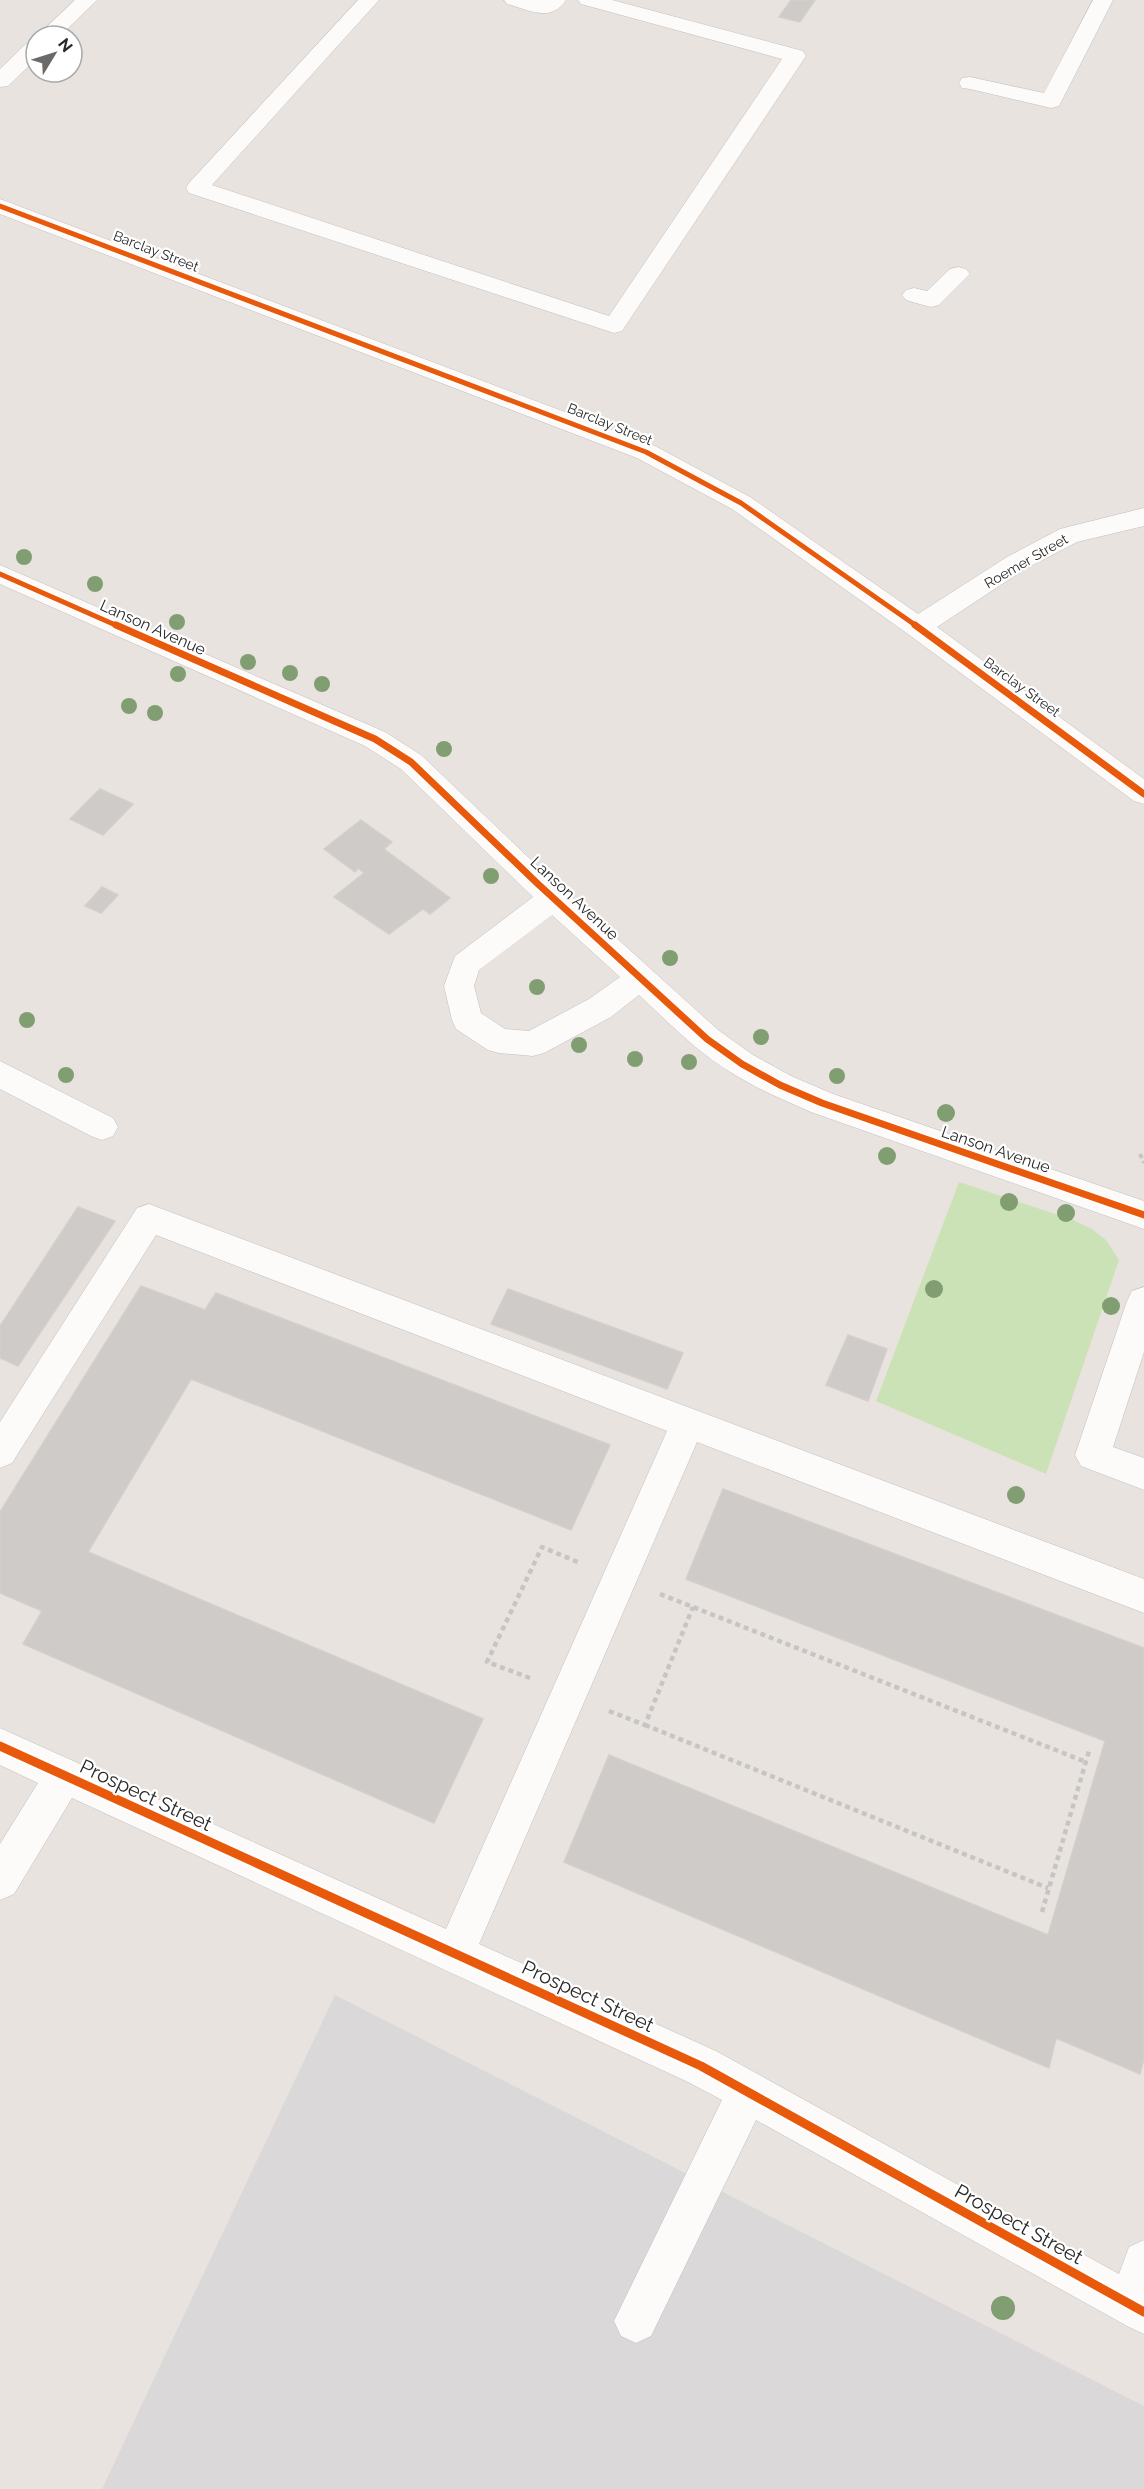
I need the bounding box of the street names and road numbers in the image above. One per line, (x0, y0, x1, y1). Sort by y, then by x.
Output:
street label: Barclay Street (111, 227, 201, 275)
street label: Barclay Street (565, 400, 655, 448)
street label: Roemer Street (982, 531, 1071, 591)
street label: Lanson Avenue (97, 596, 209, 659)
street label: Barclay Street (981, 654, 1063, 720)
street label: Lanson Avenue (527, 853, 623, 944)
street label: Lanson Avenue (939, 1122, 1053, 1177)
street label: Prospect Street (76, 1754, 216, 1836)
street label: Prospect Street (518, 1955, 658, 2037)
street label: Prospect Street (951, 2179, 1088, 2269)

